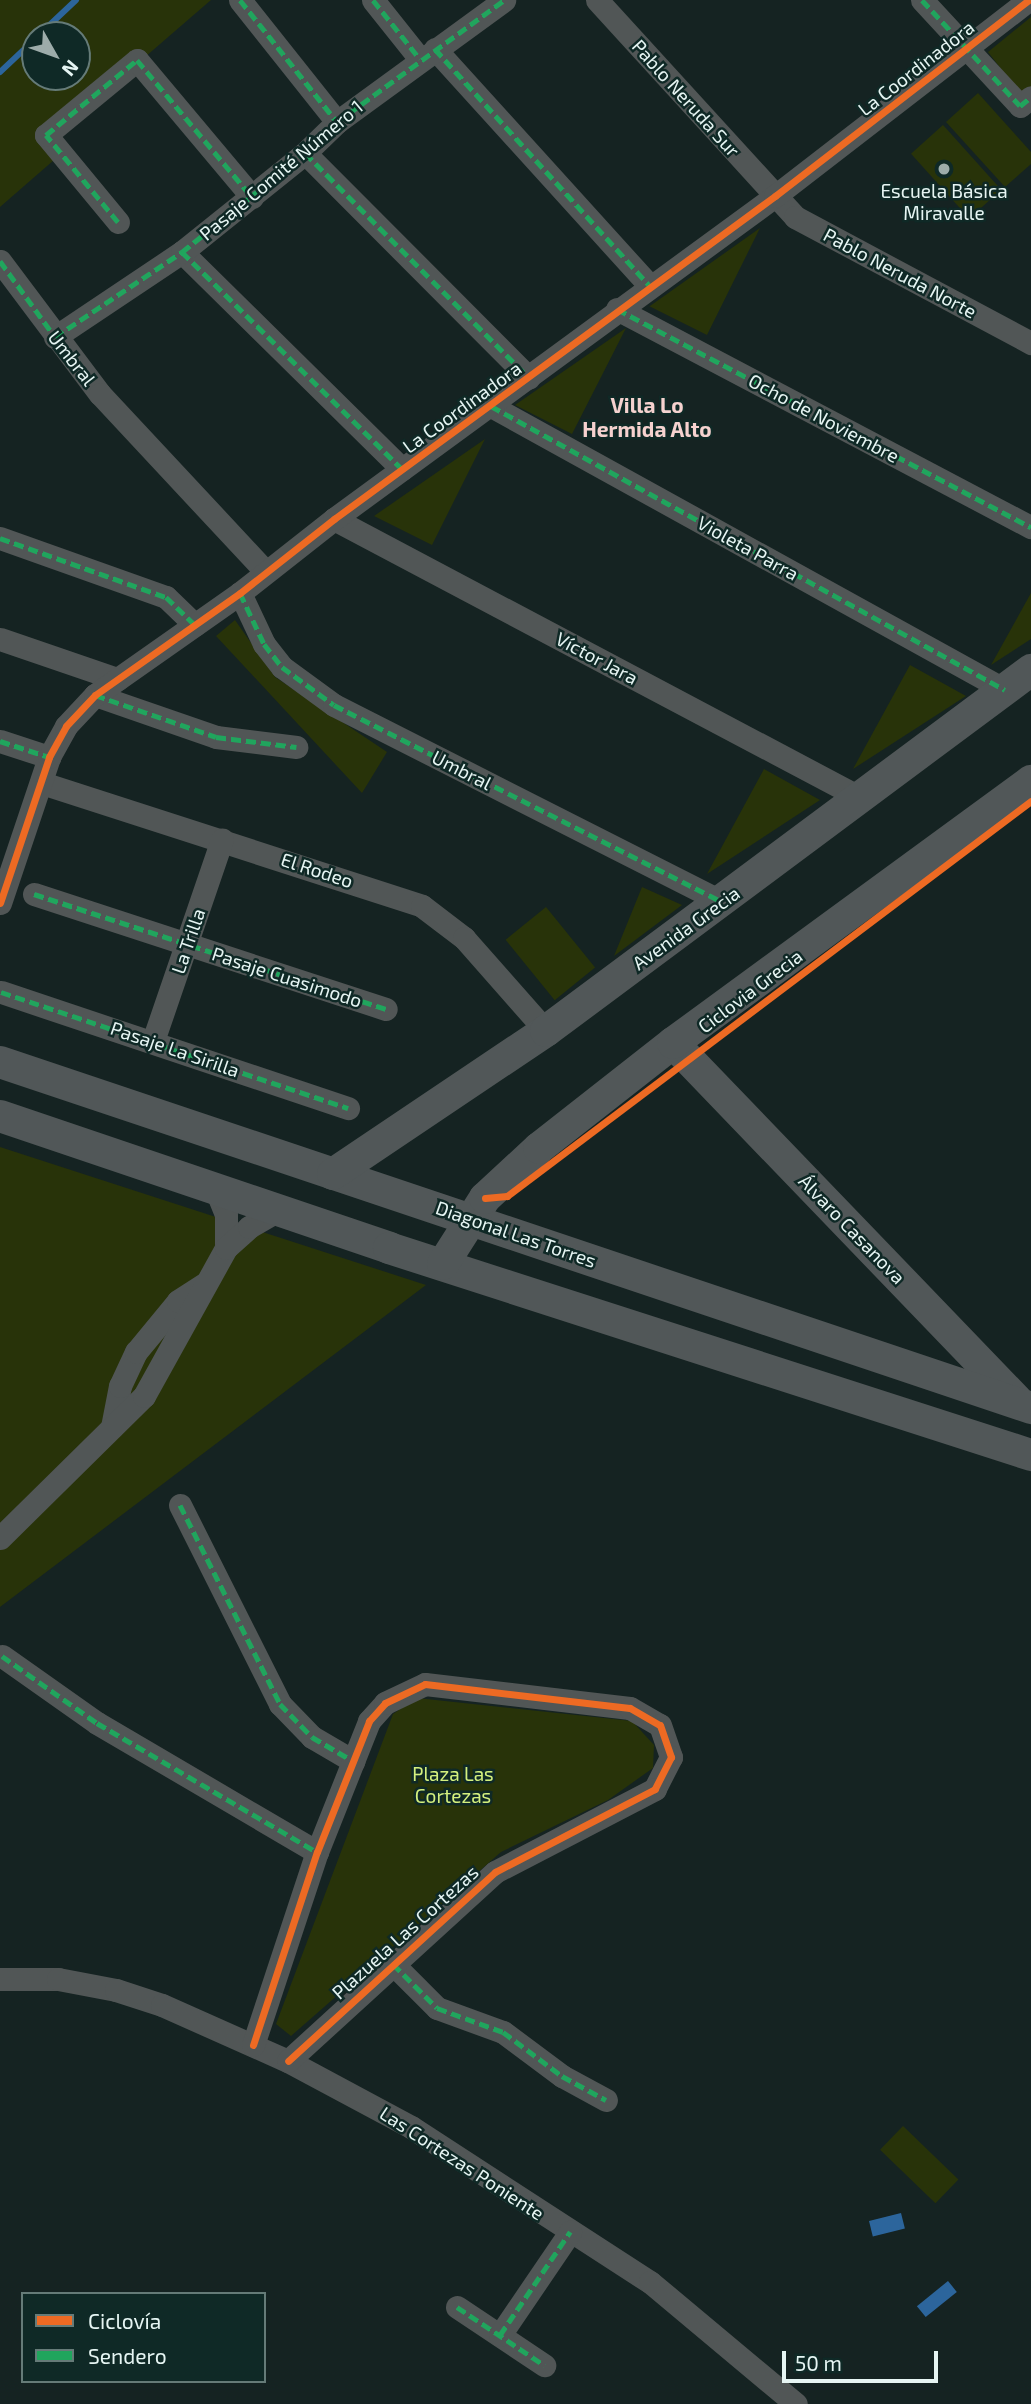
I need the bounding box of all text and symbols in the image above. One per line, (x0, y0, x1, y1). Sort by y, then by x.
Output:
street label: La Coordinadora (853, 16, 979, 120)
north arrow (21, 21, 91, 91)
street label: Pablo Neruda Sur (627, 35, 745, 161)
text: N (58, 56, 84, 81)
street label: Pasaje Comité Número 1 (195, 95, 367, 245)
marker: Escuela Básica Miravalle (936, 161, 952, 177)
place label: Escuela Básica Miravalle (880, 180, 1008, 224)
street label: Pablo Neruda Norte (820, 223, 980, 323)
street label: Umbral (43, 326, 101, 390)
street label: La Coordinadora (398, 356, 526, 458)
street label: Ocho de Noviembre (745, 369, 903, 467)
district label: Villa Lo Hermida Alto (582, 392, 712, 442)
street label: Violeta Parra (693, 511, 803, 585)
street label: Víctor Jara (552, 627, 642, 689)
street label: Umbral (428, 745, 496, 795)
street label: El Rodeo (278, 848, 356, 892)
street label: Avenida Grecia (628, 881, 744, 975)
street label: La Trilla (166, 905, 210, 977)
street label: Pasaje Cuasimodo (209, 942, 365, 1012)
street label: Ciclovia Grecia (693, 944, 807, 1038)
street label: Pasaje La Sirilla (108, 1016, 242, 1082)
street label: Álvaro Casanova (794, 1170, 910, 1288)
street label: Diagonal Las Torres (432, 1196, 600, 1272)
park label: Plaza Las Cortezas (412, 1763, 494, 1807)
street label: Plazuela Las Cortezas (327, 1860, 483, 2004)
street label: Las Cortezas Poniente (376, 2101, 548, 2225)
legend (21, 2292, 266, 2383)
text: Ciclovía (88, 2308, 161, 2333)
scale bar (786, 2338, 942, 2382)
text: Sendero (88, 2343, 167, 2368)
text: 50 m (795, 2350, 842, 2375)

